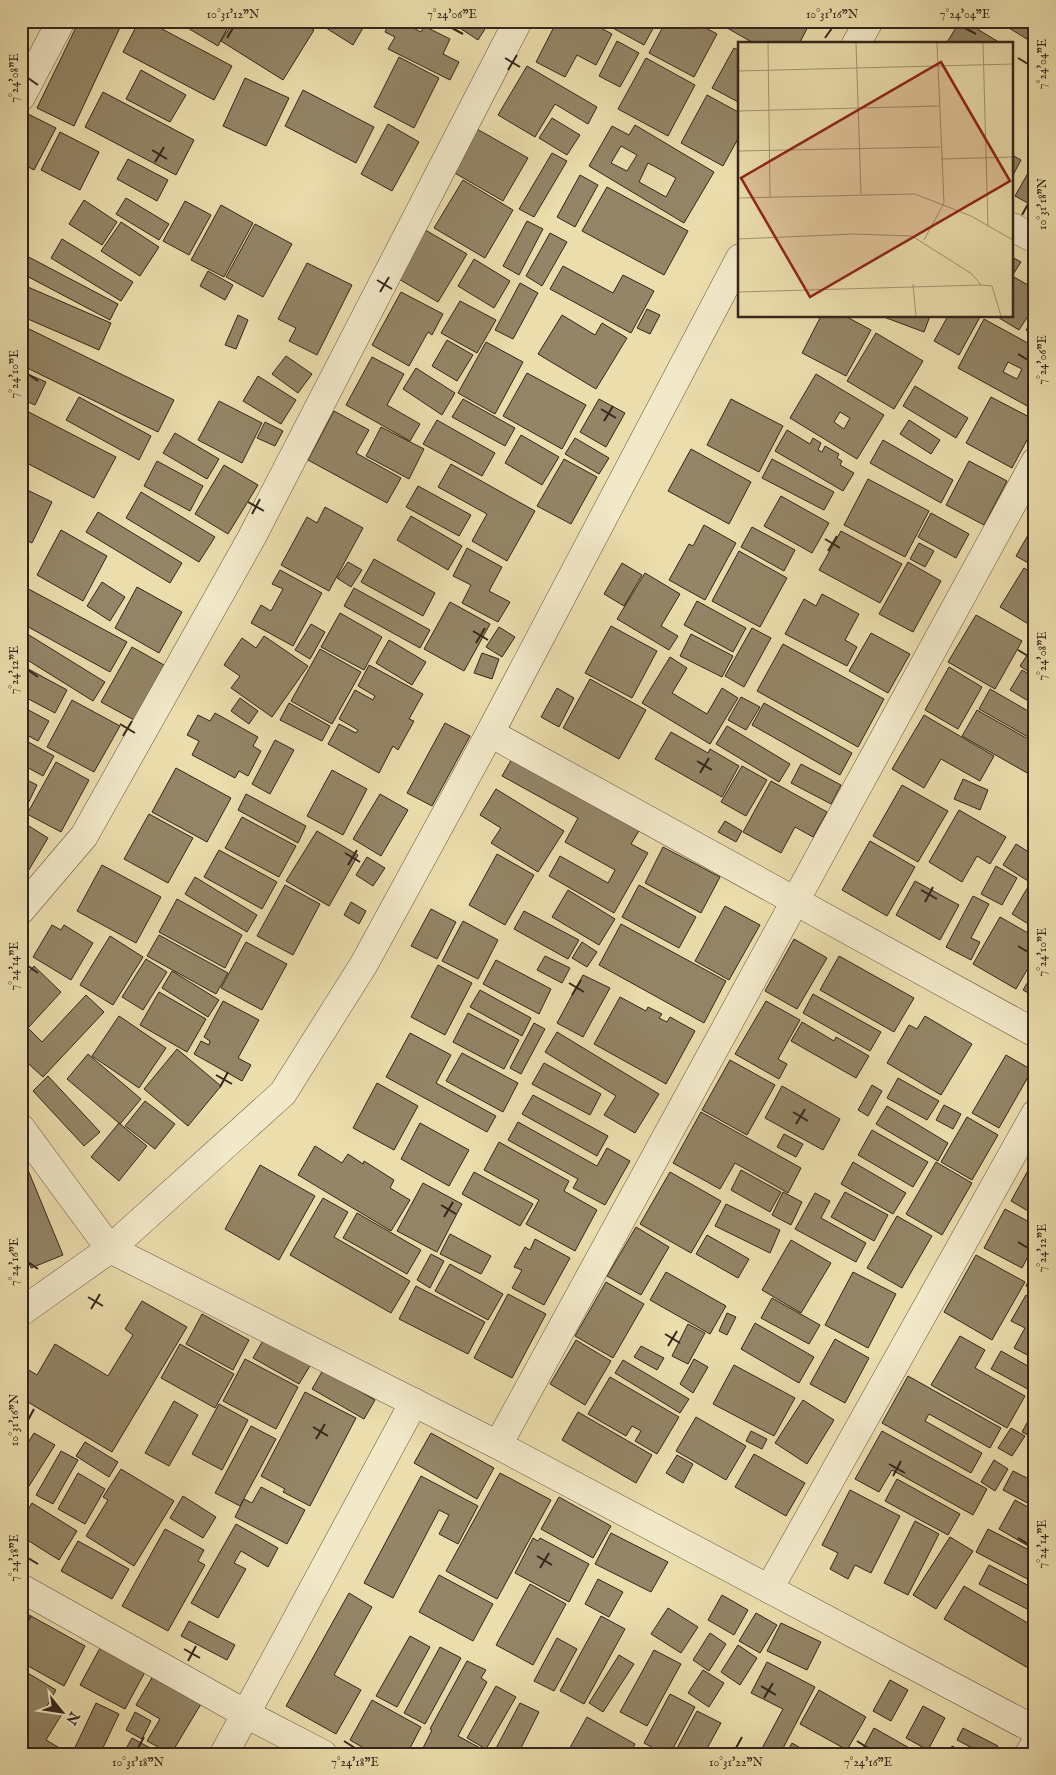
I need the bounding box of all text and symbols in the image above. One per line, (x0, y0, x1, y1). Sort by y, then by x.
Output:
text: 10°31'12"N (207, 7, 260, 22)
text: 7°24'06"E (427, 7, 477, 22)
text: 10°31'16"N (806, 7, 859, 22)
text: 7°24'04"E (940, 7, 990, 22)
text: 7°24'04"E (1035, 39, 1050, 89)
inset map (738, 42, 1014, 318)
text: 7°24'08"E (7, 53, 22, 103)
text: 10°31'18"N (1035, 177, 1050, 230)
text: 7°24'06"E (1035, 335, 1050, 385)
text: 7°24'10"E (7, 350, 22, 398)
text: 7°24'08"E (1035, 631, 1050, 681)
text: 7°24'12"E (7, 646, 22, 694)
text: 7°24'10"E (1035, 928, 1050, 976)
text: 7°24'14"E (7, 942, 22, 990)
text: 7°24'12"E (1035, 1224, 1050, 1272)
text: 7°24'16"E (7, 1238, 22, 1286)
text: 10°31'16"N (7, 1393, 22, 1446)
text: 7°24'14"E (1035, 1520, 1050, 1568)
text: 7°24'18"E (7, 1534, 22, 1582)
north arrow (38, 1688, 88, 1738)
text: N (62, 1707, 84, 1728)
text: 10°31'18"N (112, 1755, 165, 1770)
text: 7°24'18"E (331, 1755, 379, 1770)
text: 10°31'22"N (709, 1755, 764, 1770)
text: 7°24'16"E (844, 1755, 892, 1770)

